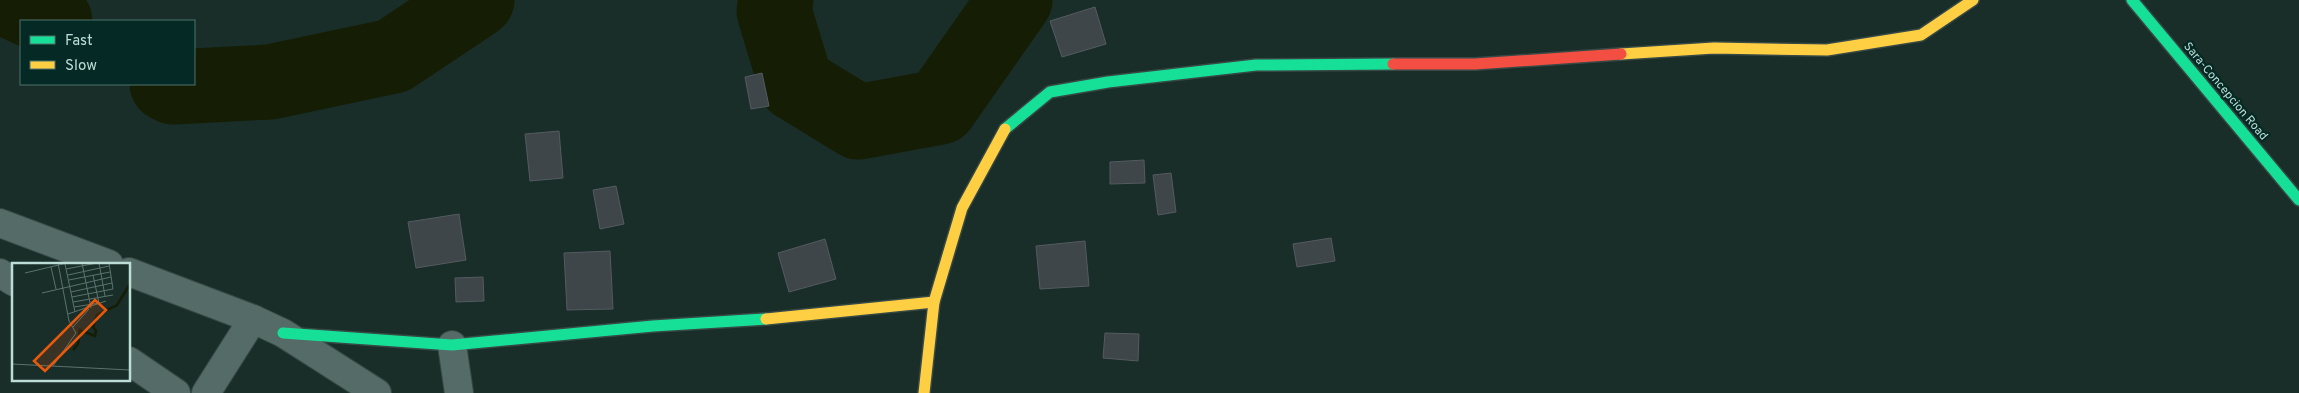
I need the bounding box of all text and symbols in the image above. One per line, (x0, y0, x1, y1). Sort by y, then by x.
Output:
legend (20, 20, 195, 85)
text: Fast (65, 32, 93, 51)
street label: Sara-Concepcion Road (2179, 39, 2271, 144)
text: Slow (65, 57, 97, 76)
inset map (12, 263, 130, 380)

